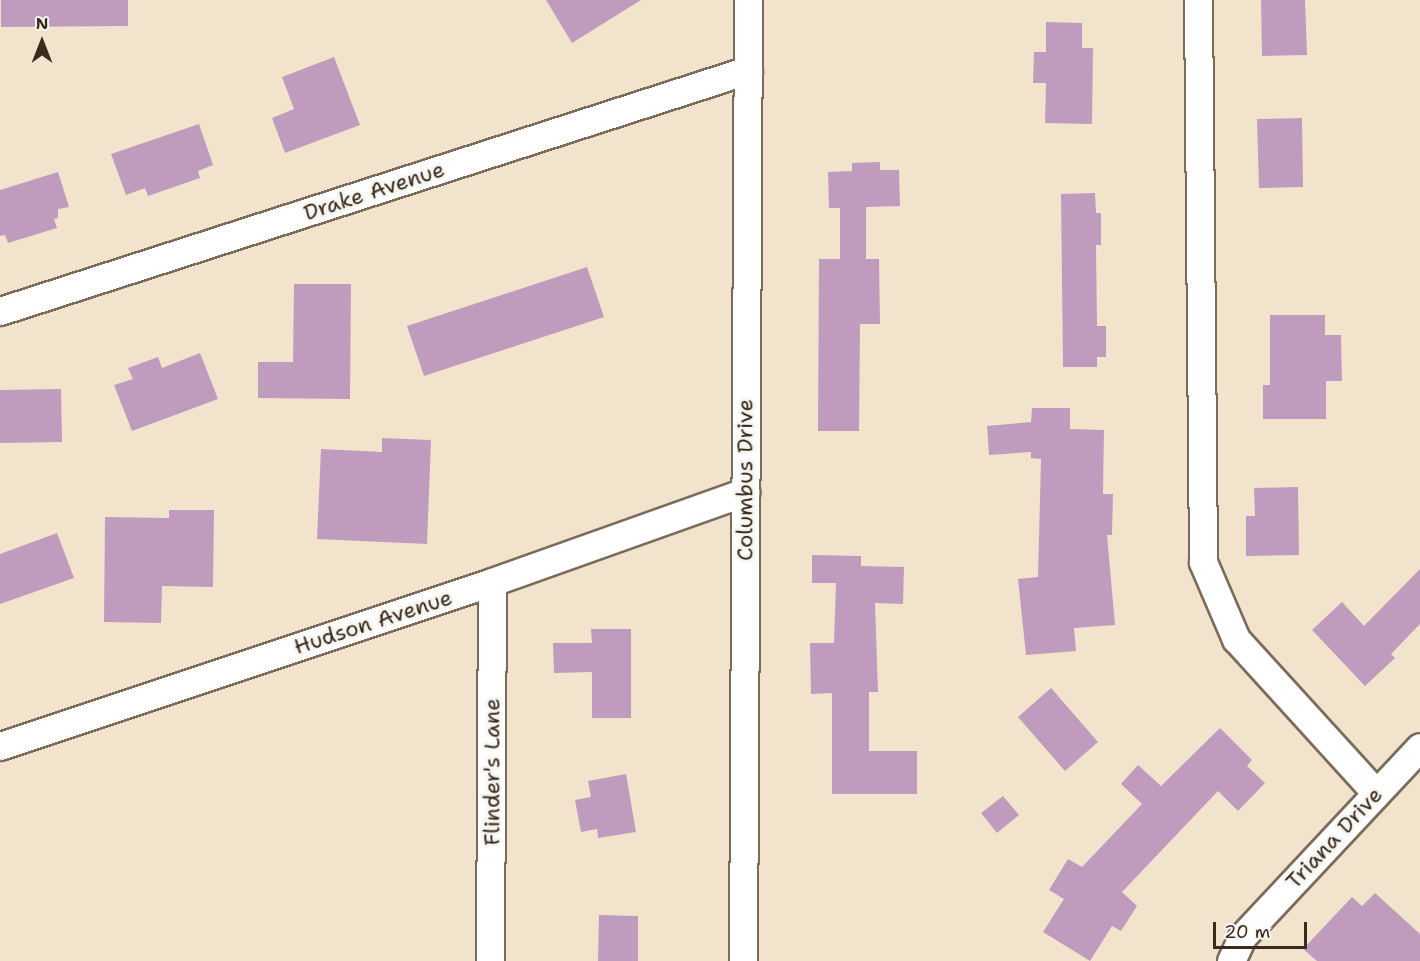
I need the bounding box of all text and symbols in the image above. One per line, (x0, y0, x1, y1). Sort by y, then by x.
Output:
north arrow (12, 12, 72, 72)
text: N (36, 13, 48, 34)
street label: Drake Avenue (300, 156, 448, 226)
street label: Columbus Drive (732, 399, 758, 561)
street label: Hudson Avenue (291, 584, 455, 660)
street label: Flinder's Lane (479, 698, 505, 846)
street label: Triana Drive (1280, 782, 1388, 894)
scale bar (1216, 910, 1310, 948)
text: 20 m (1224, 920, 1270, 944)

